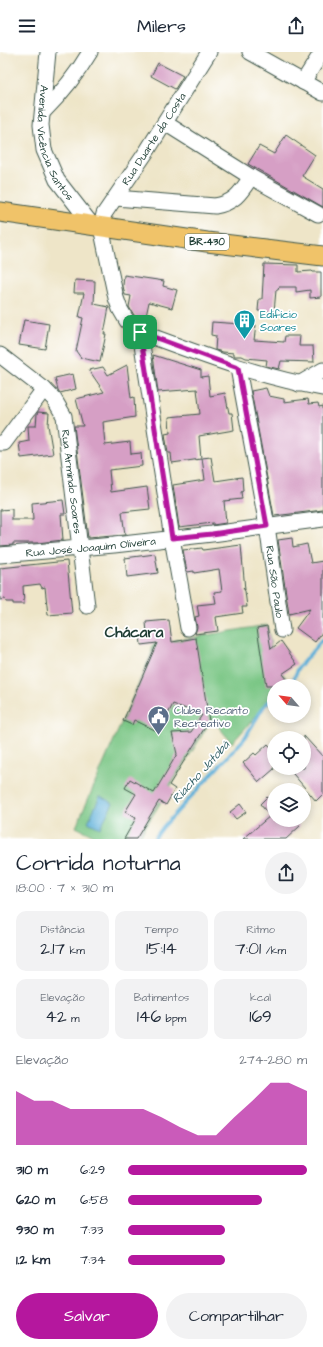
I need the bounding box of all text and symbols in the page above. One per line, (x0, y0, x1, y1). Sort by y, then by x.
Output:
text: Milers (137, 14, 186, 39)
icon: menu (16, 15, 38, 37)
icon: share (285, 15, 307, 37)
street label: Avenida Vicência Santos (33, 84, 78, 204)
street label: Rua Duarte da Costa (118, 89, 190, 188)
road number: BR-430 (185, 234, 229, 250)
building icon: Edifício Soares (231, 307, 257, 340)
place label: Edifício Soares (260, 307, 298, 335)
pin (123, 315, 157, 349)
icon: arrive (129, 321, 151, 343)
street label: Rua Armindo Soares (58, 429, 86, 535)
street label: Rua José Joaquim Oliveira (25, 533, 157, 560)
street label: Rua São Paulo (262, 545, 288, 620)
district label: Chácara (105, 622, 164, 643)
north arrow (267, 679, 311, 723)
map controls (267, 679, 311, 827)
public building icon: Clube Recanto Recreativo (145, 703, 171, 736)
place label: Clube Recanto Recreativo (174, 703, 249, 731)
button: locate (267, 731, 311, 775)
water label: Riacho Jatobá (168, 736, 234, 807)
button: layers (267, 783, 311, 827)
text: Corrida noturna (16, 848, 181, 879)
button: share (265, 852, 307, 894)
text: 18:00 · 7 × 310 m (16, 879, 113, 897)
text: Distância (40, 922, 85, 937)
text: Tempo (145, 922, 178, 937)
text: Ritmo (246, 922, 275, 937)
text: 2.17 (40, 937, 65, 961)
text: 15:14 (146, 937, 177, 961)
text: 7:01 (235, 937, 261, 961)
text: km (65, 943, 85, 958)
text: /km (261, 943, 286, 958)
text: Elevação (40, 990, 85, 1005)
text: Batimentos (134, 990, 189, 1005)
text: kcal (250, 990, 271, 1005)
text: 42 (45, 1005, 67, 1029)
text: 146 (137, 1005, 161, 1029)
text: 169 (249, 1005, 272, 1029)
text: m (67, 1011, 80, 1026)
text: bpm (161, 1011, 186, 1026)
text: Elevação (16, 1051, 68, 1069)
text: 274–280 m (239, 1051, 307, 1069)
text: 310 m (16, 1161, 48, 1179)
text: 6:29 (80, 1161, 105, 1179)
text: 620 m (16, 1191, 55, 1209)
text: 6:58 (80, 1191, 108, 1209)
text: 930 m (16, 1221, 54, 1239)
text: 7:33 (80, 1221, 103, 1239)
text: 1.2 km (16, 1251, 50, 1269)
text: 7:34 (80, 1251, 106, 1269)
button: Salvar (16, 1293, 158, 1339)
button: Compartilhar (166, 1293, 307, 1339)

